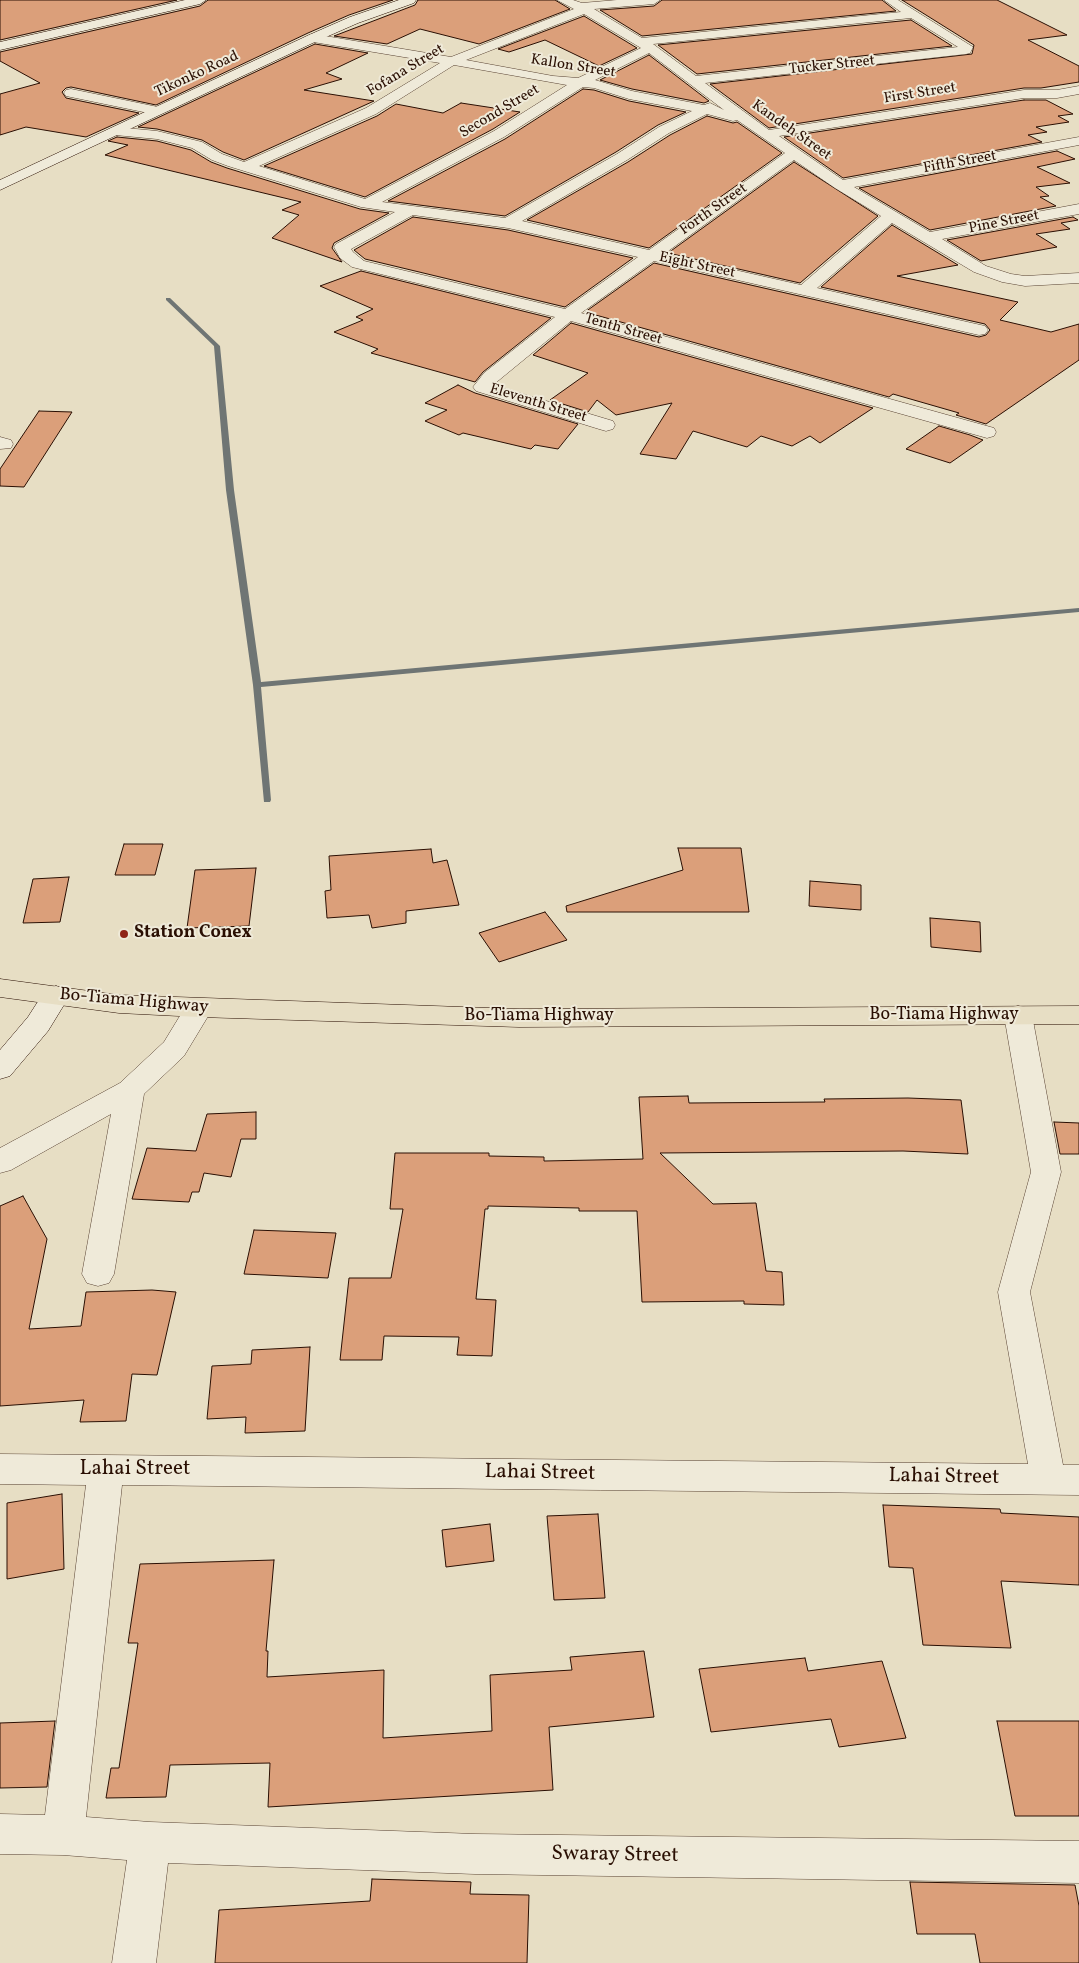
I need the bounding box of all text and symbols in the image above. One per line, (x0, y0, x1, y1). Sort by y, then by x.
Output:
street label: Fofana Street (364, 41, 448, 101)
street label: Tikonko Road (152, 48, 242, 102)
street label: Kallon Street (529, 51, 617, 83)
street label: Tucker Street (788, 53, 876, 79)
street label: First Street (883, 79, 957, 109)
street label: Second Street (457, 81, 543, 143)
street label: Kandeh Street (748, 97, 834, 165)
street label: Fifth Street (922, 148, 998, 178)
street label: Forth Street (677, 180, 751, 240)
street label: Pine Street (967, 207, 1041, 239)
street label: Eight Street (657, 249, 737, 283)
street label: Tenth Street (582, 310, 664, 350)
street label: Eleventh Street (487, 381, 589, 427)
place label: Station Conex (134, 923, 252, 945)
marker: Station Conex (118, 928, 130, 940)
street label: Bo-Tiama Highway (59, 985, 209, 1019)
street label: Bo-Tiama Highway (869, 1005, 1019, 1027)
street label: Bo-Tiama Highway (464, 1006, 614, 1028)
street label: Lahai Street (80, 1457, 190, 1483)
street label: Lahai Street (484, 1460, 596, 1488)
street label: Lahai Street (888, 1464, 1000, 1492)
street label: Swaray Street (551, 1842, 679, 1870)

